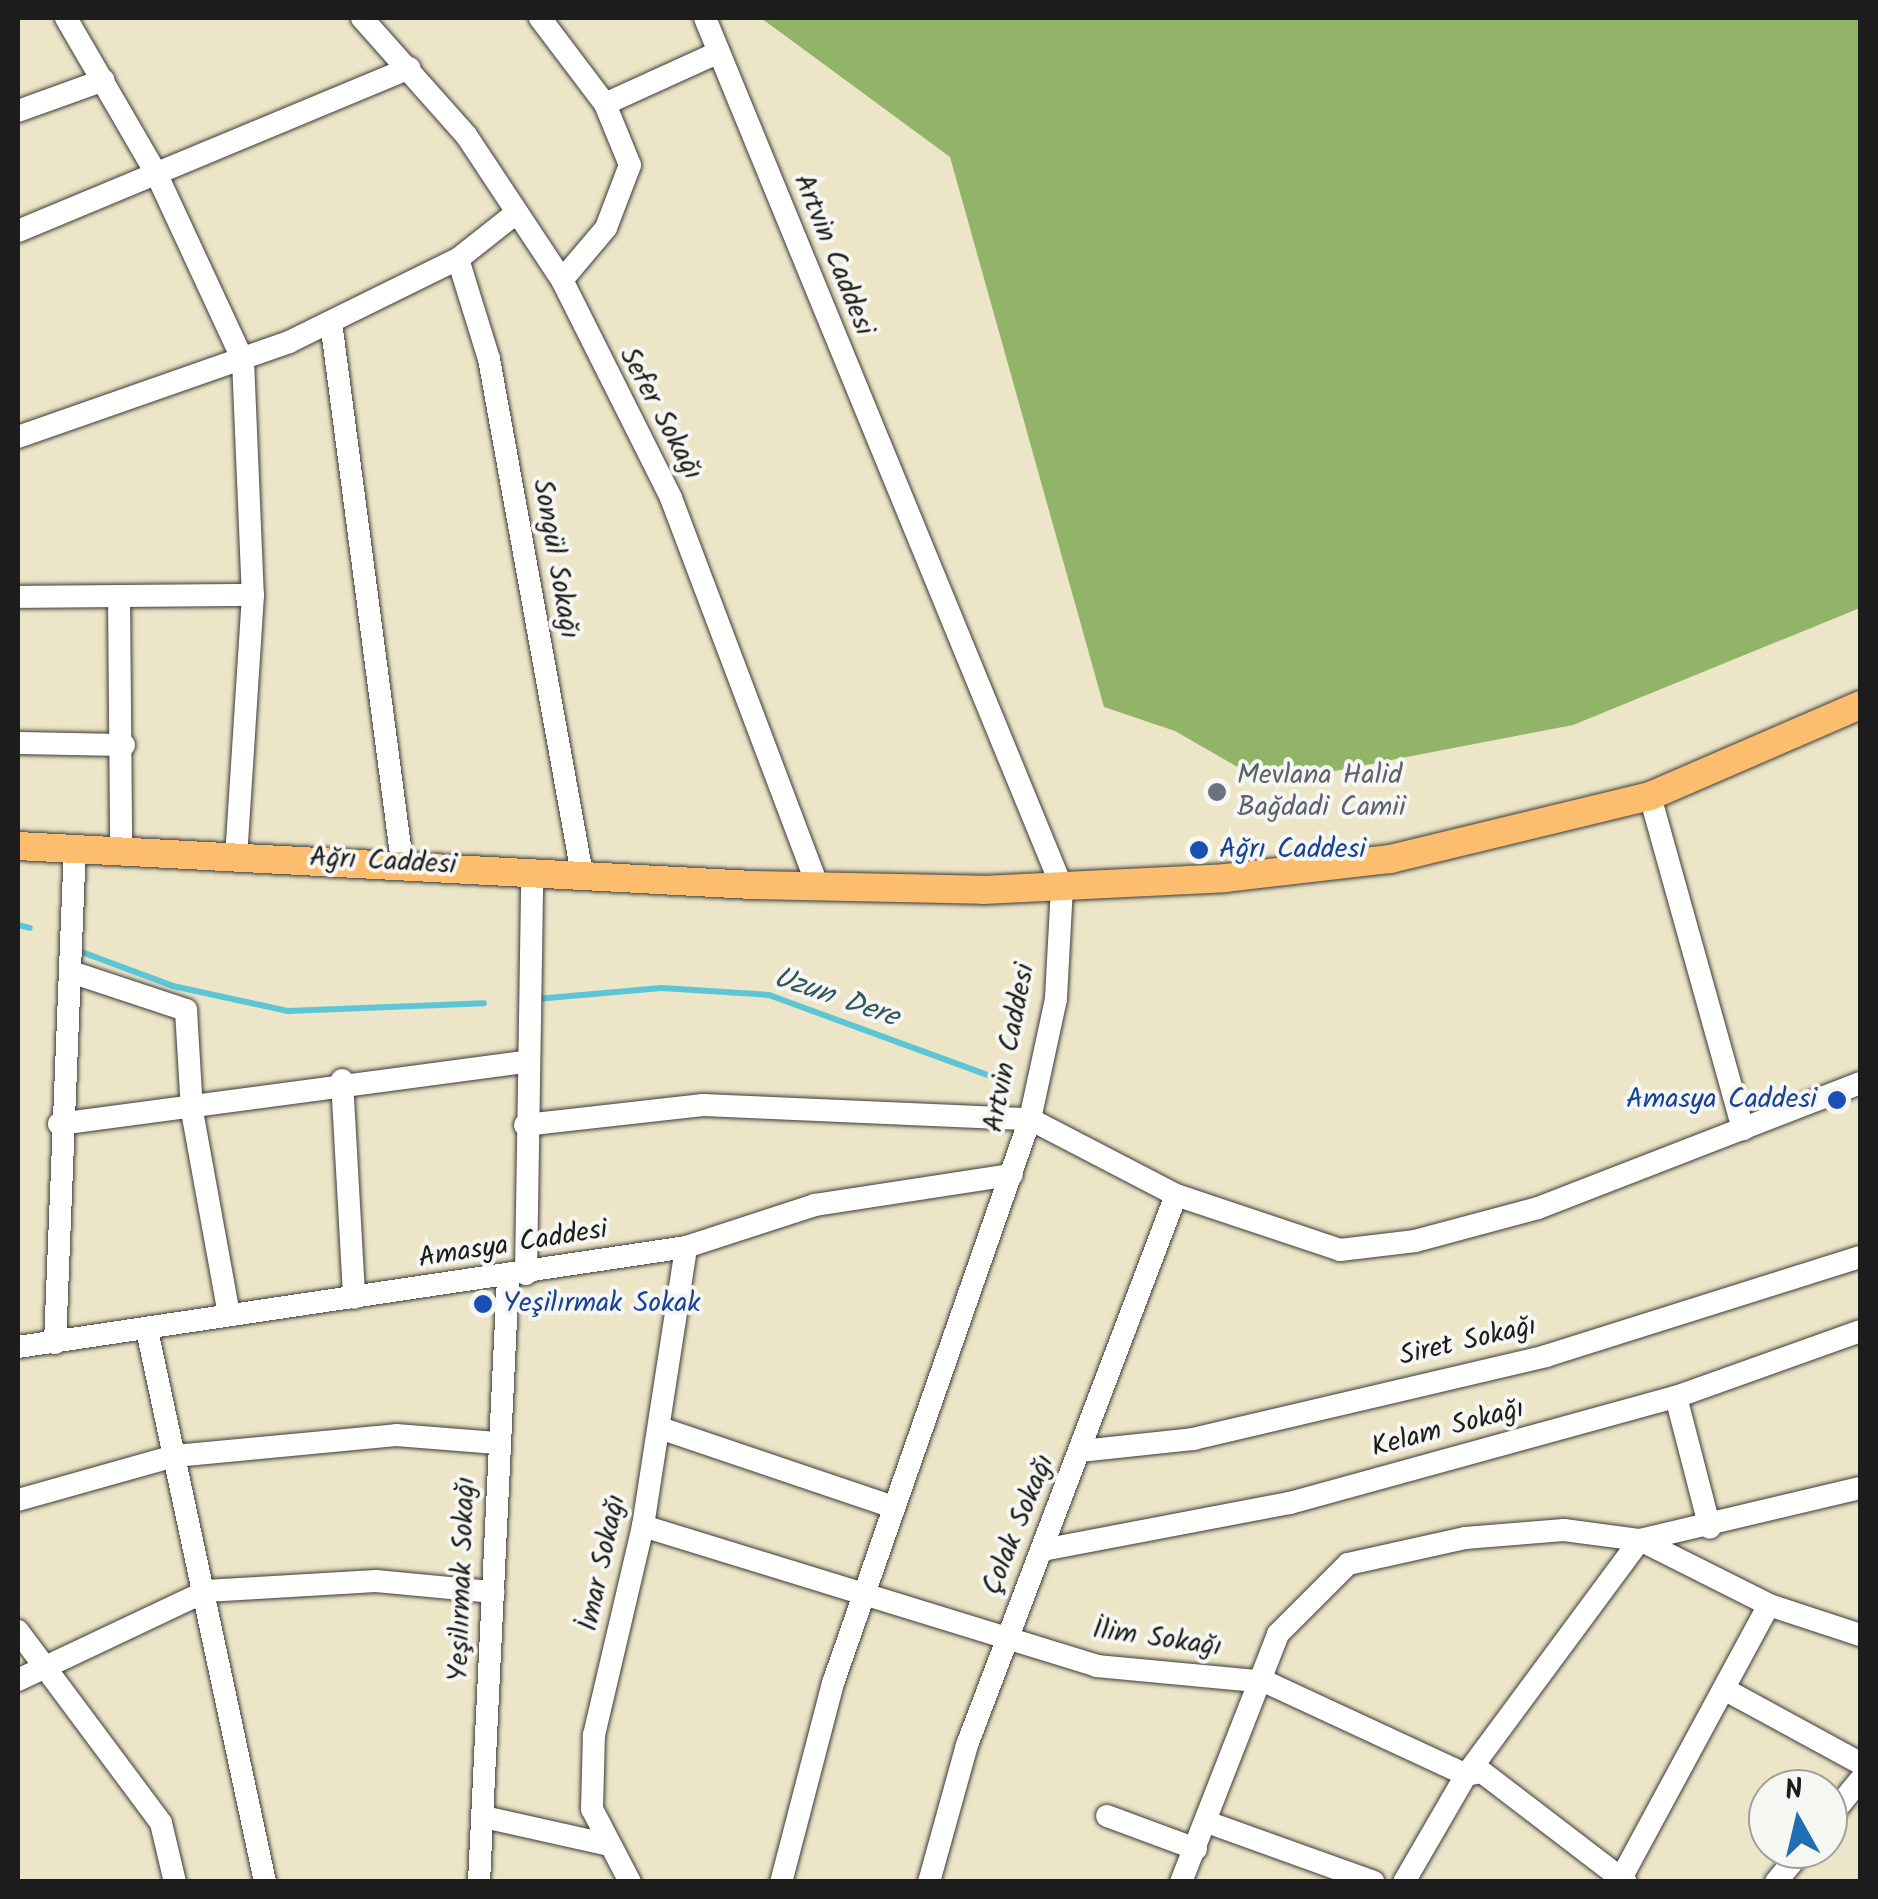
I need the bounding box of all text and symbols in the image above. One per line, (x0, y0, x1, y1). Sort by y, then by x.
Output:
street label: Artvin Caddesi (785, 170, 881, 340)
street label: Sefer Sokağı (611, 342, 709, 486)
street label: Songül Sokağı (524, 477, 586, 641)
place label: Mevlana Halid Bağdadi Camii (1237, 759, 1406, 825)
marker: Mevlana Halid Bağdadi Camii (1206, 781, 1228, 803)
place label: Ağrı Caddesi (1219, 833, 1366, 867)
marker: Ağrı Caddesi (1188, 839, 1210, 861)
street label: Ağrı Caddesi (309, 841, 457, 883)
water label: Uzun Dere (769, 960, 903, 1036)
street label: Artvin Caddesi (977, 961, 1043, 1135)
place label: Amasya Caddesi (1626, 1083, 1817, 1117)
marker: Amasya Caddesi (1826, 1089, 1848, 1111)
street label: Amasya Caddesi (416, 1213, 610, 1277)
place label: Yeşilırmak Sokak (503, 1287, 700, 1321)
marker: Yeşilırmak Sokak (472, 1293, 494, 1315)
street label: Siret Sokağı (1396, 1310, 1540, 1374)
street label: Kelam Sokağı (1368, 1392, 1528, 1466)
street label: Çolak Sokağı (976, 1450, 1062, 1600)
street label: Yeşilırmak Sokağı (443, 1476, 483, 1682)
street label: İmar Sokağı (572, 1492, 634, 1634)
street label: İlim Sokağı (1090, 1613, 1224, 1665)
text: N (1782, 1767, 1806, 1814)
north arrow (1748, 1769, 1848, 1869)

